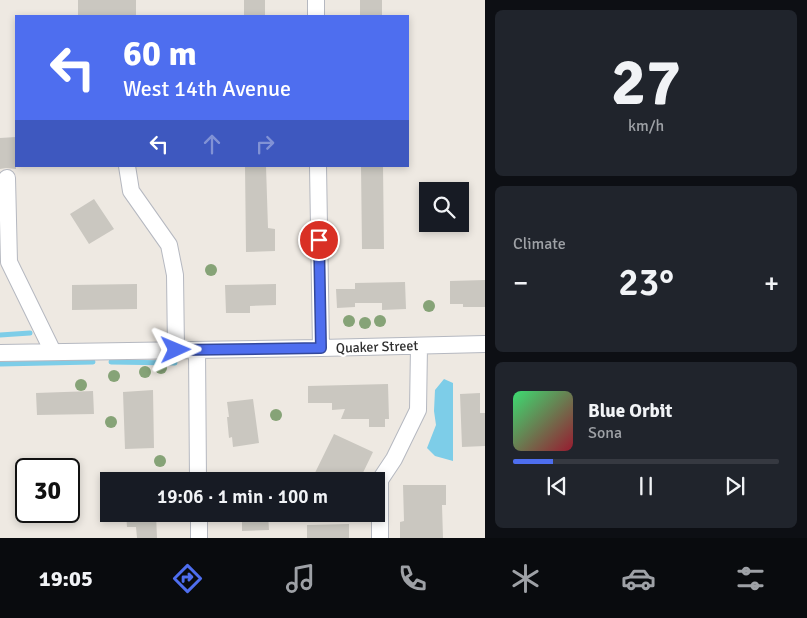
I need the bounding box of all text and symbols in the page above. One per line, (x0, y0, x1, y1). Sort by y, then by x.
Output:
text: 60 m (123, 32, 197, 75)
icon: left (40, 35, 105, 100)
text: 27 (611, 43, 681, 123)
text: West 14th Avenue (123, 75, 291, 102)
text: km/h (628, 116, 664, 136)
icon: left (145, 130, 173, 158)
icon: ahead (198, 130, 226, 158)
icon: right (251, 130, 279, 158)
map controls (419, 182, 469, 232)
button: search (419, 182, 469, 232)
pin (298, 219, 340, 261)
icon: arrive (305, 226, 333, 254)
text: Climate (513, 234, 566, 254)
text: 23° (618, 259, 674, 306)
text: − (513, 266, 528, 300)
text: + (764, 266, 779, 300)
position arrow (149, 323, 201, 375)
street label: Quaker Street (336, 337, 419, 357)
text: Blue Orbit (588, 399, 672, 423)
text: Sona (588, 423, 622, 443)
speed limit sign: 30 (15, 458, 80, 523)
icon: previous (543, 472, 571, 500)
icon: pause (632, 472, 660, 500)
icon: next (721, 472, 749, 500)
text: 19:06 · 1 min · 100 m (157, 485, 328, 509)
icon: directions (170, 561, 205, 596)
icon: music (283, 561, 318, 596)
icon: phone (395, 561, 430, 596)
icon: climate (508, 561, 543, 596)
icon: car (621, 561, 656, 596)
icon: filters (733, 561, 768, 596)
text: 19:05 (39, 565, 93, 592)

